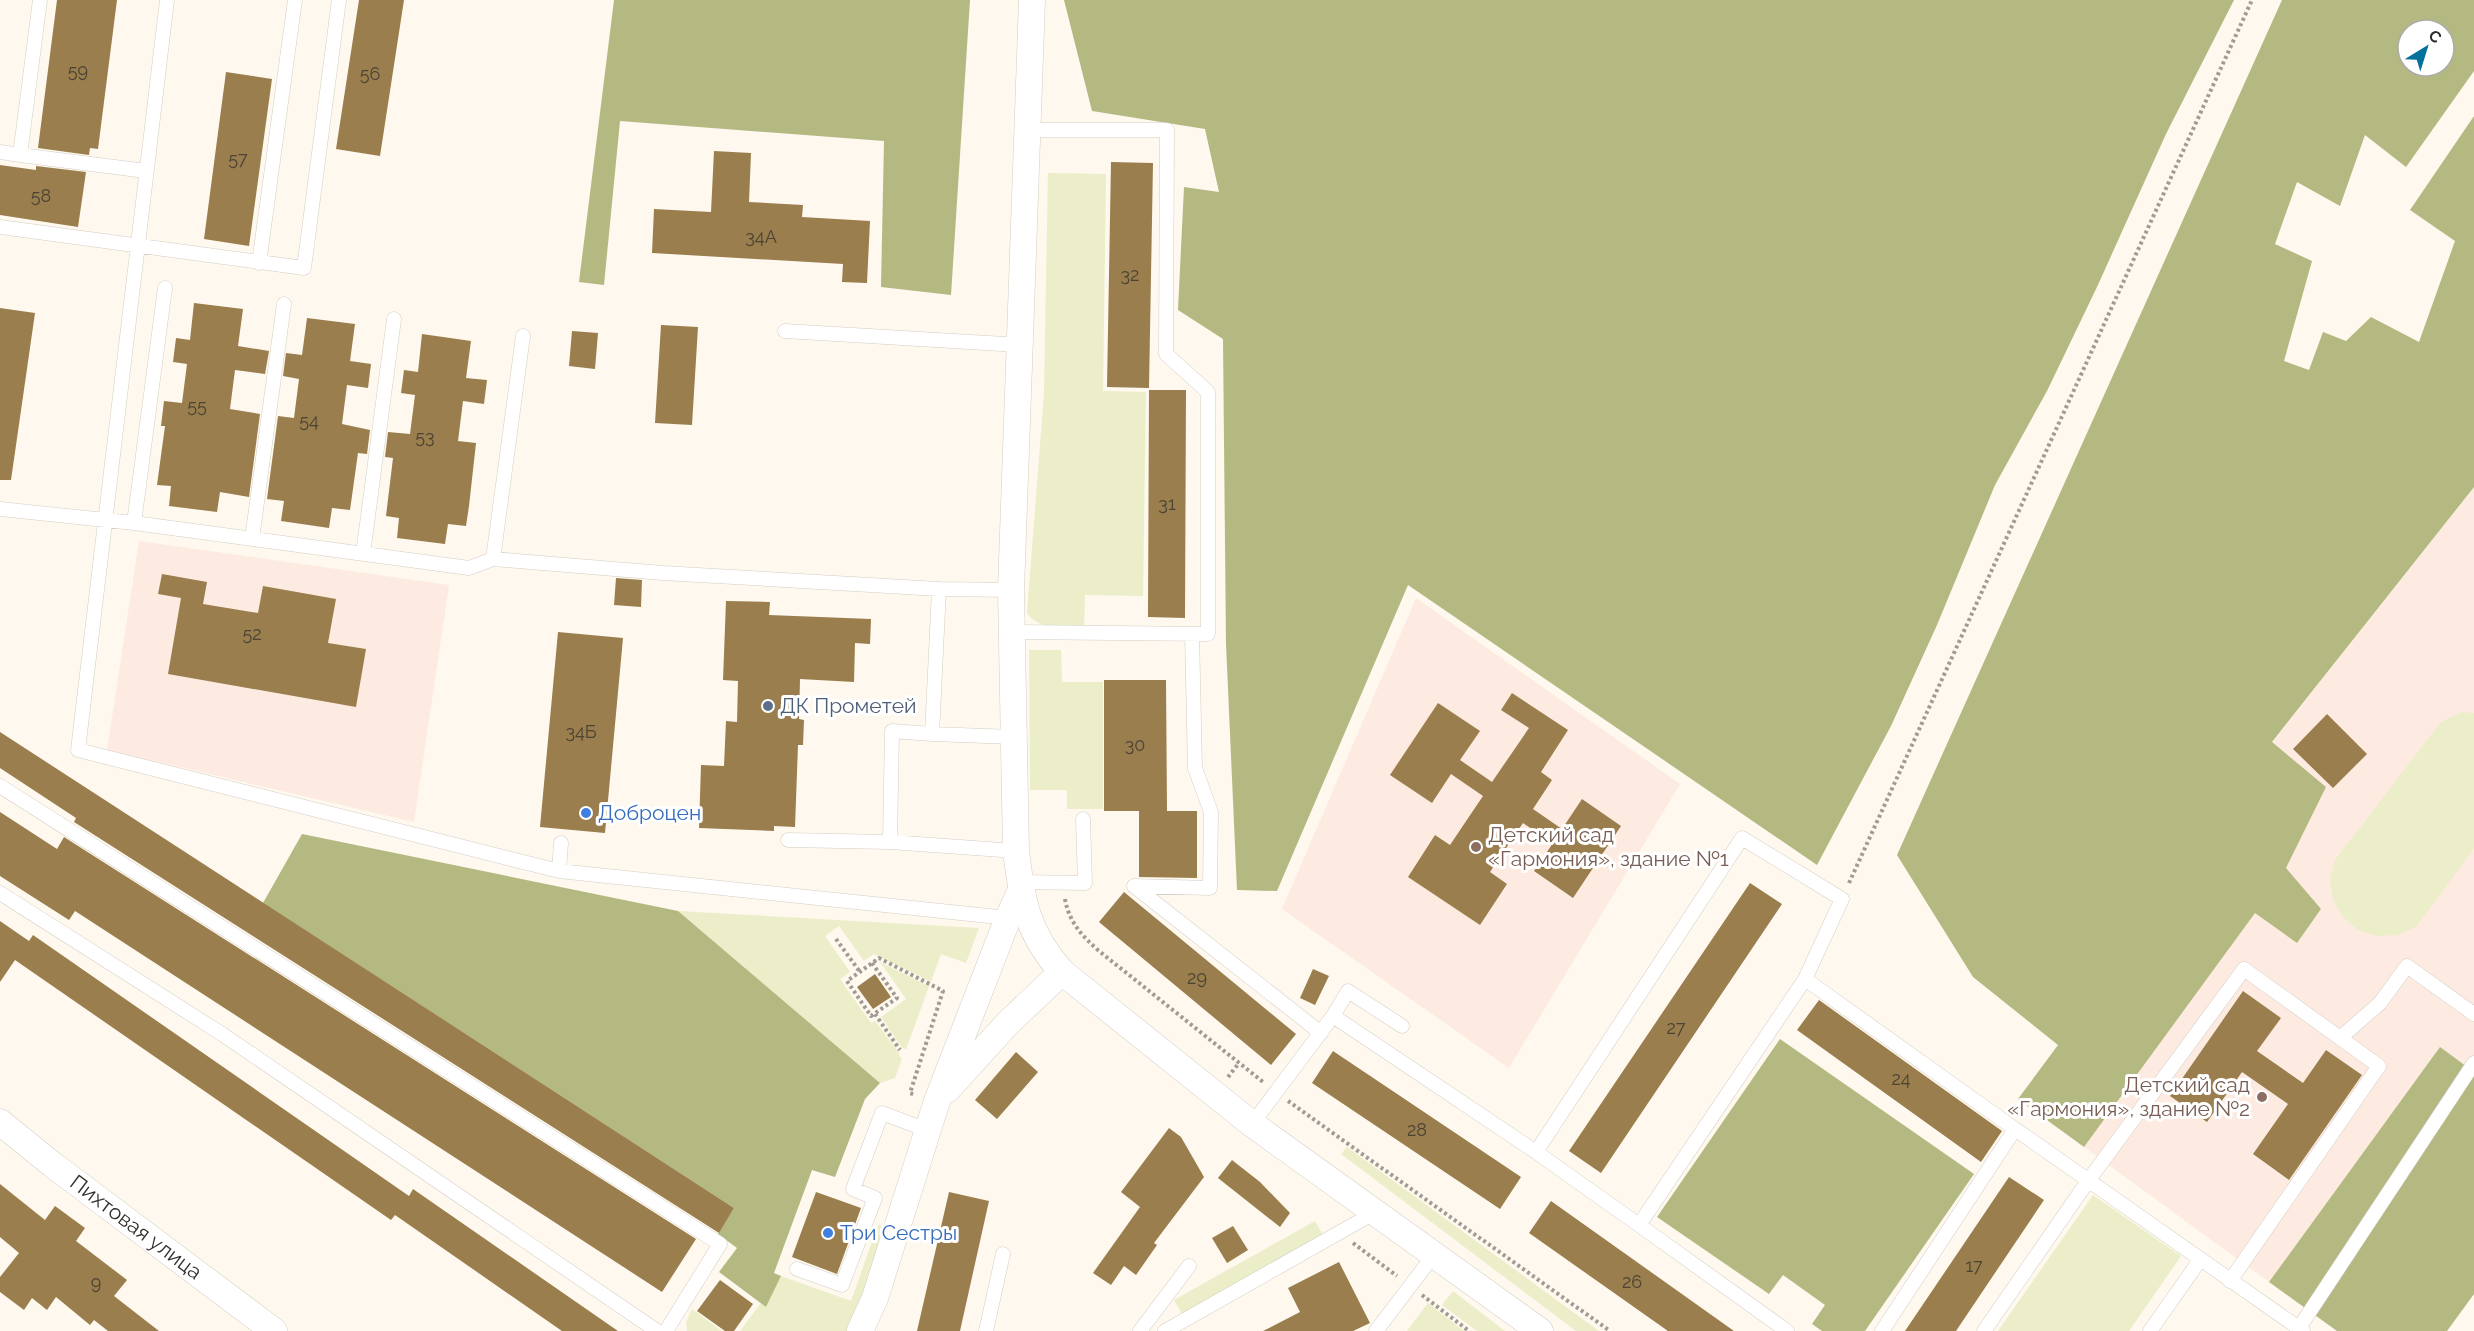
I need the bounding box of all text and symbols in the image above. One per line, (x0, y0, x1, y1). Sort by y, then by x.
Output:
north arrow (2396, 18, 2456, 78)
text: С (2425, 26, 2445, 47)
house number: 59 (68, 60, 88, 81)
house number: 56 (360, 63, 380, 84)
house number: 57 (228, 148, 248, 169)
house number: 58 (31, 185, 51, 206)
house number: 34А (745, 226, 777, 247)
house number: 32 (1121, 264, 1140, 285)
house number: 55 (187, 395, 207, 416)
house number: 54 (299, 410, 319, 431)
house number: 53 (415, 426, 435, 447)
house number: 31 (1158, 493, 1176, 514)
house number: 52 (242, 623, 262, 644)
place label: ДК Прометей (780, 693, 916, 718)
marker: ДК Прометей (761, 699, 775, 713)
house number: 34Б (565, 721, 597, 742)
house number: 30 (1125, 734, 1145, 755)
place label: Доброцен (598, 800, 701, 825)
marker: Доброцен (579, 806, 593, 820)
place label: Детский сад «Гармония», здание №1 (1488, 822, 1729, 871)
marker: Детский сад «Гармония», здание №1 (1469, 840, 1483, 854)
house number: 29 (1187, 967, 1207, 988)
house number: 27 (1666, 1017, 1686, 1038)
house number: 24 (1891, 1068, 1911, 1089)
place label: Детский сад «Гармония», здание №2 (2007, 1072, 2250, 1121)
marker: Детский сад «Гармония», здание №2 (2255, 1090, 2269, 1104)
house number: 28 (1407, 1119, 1427, 1140)
street label: Пихтовая улица (65, 1169, 207, 1284)
place label: Три Сестры (840, 1220, 957, 1245)
marker: Три Сестры (821, 1226, 835, 1240)
house number: 17 (1965, 1255, 1983, 1276)
house number: 26 (1622, 1271, 1642, 1292)
house number: 9 (91, 1272, 101, 1293)

